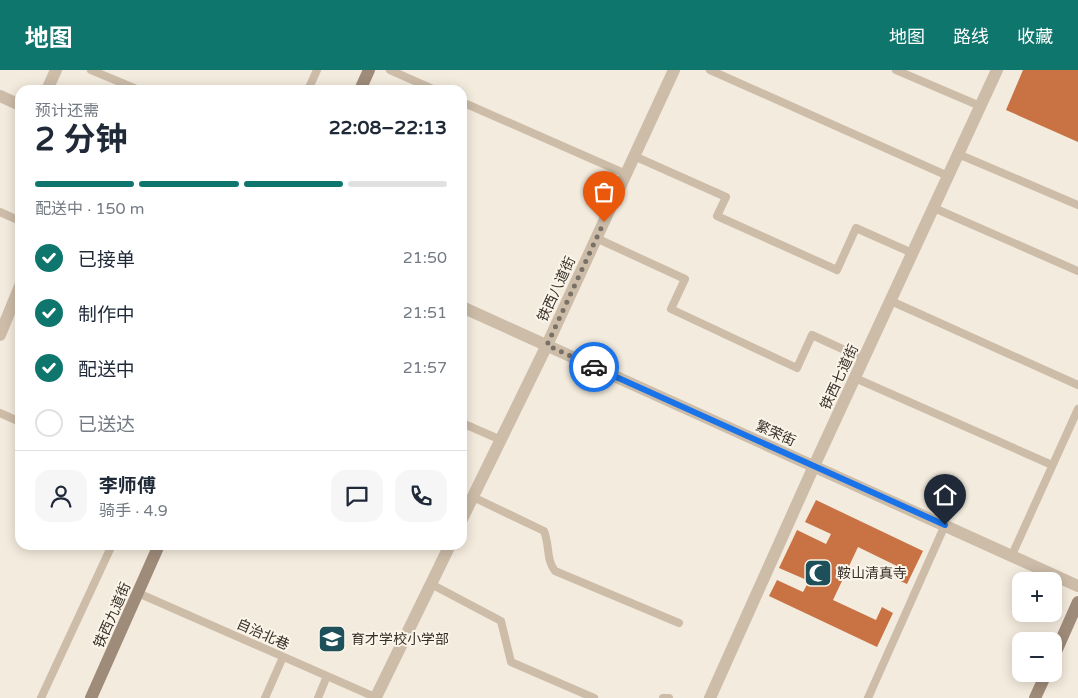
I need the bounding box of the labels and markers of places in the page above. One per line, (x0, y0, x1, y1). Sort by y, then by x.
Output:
pin (583, 171, 625, 222)
pin (924, 474, 966, 525)
mosque icon: 鞍山清真寺 (803, 558, 833, 588)
place label: 鞍山清真寺 (837, 565, 907, 582)
school or university icon: 育才学校小学部 (317, 624, 347, 654)
place label: 育才学校小学部 (351, 631, 449, 648)

